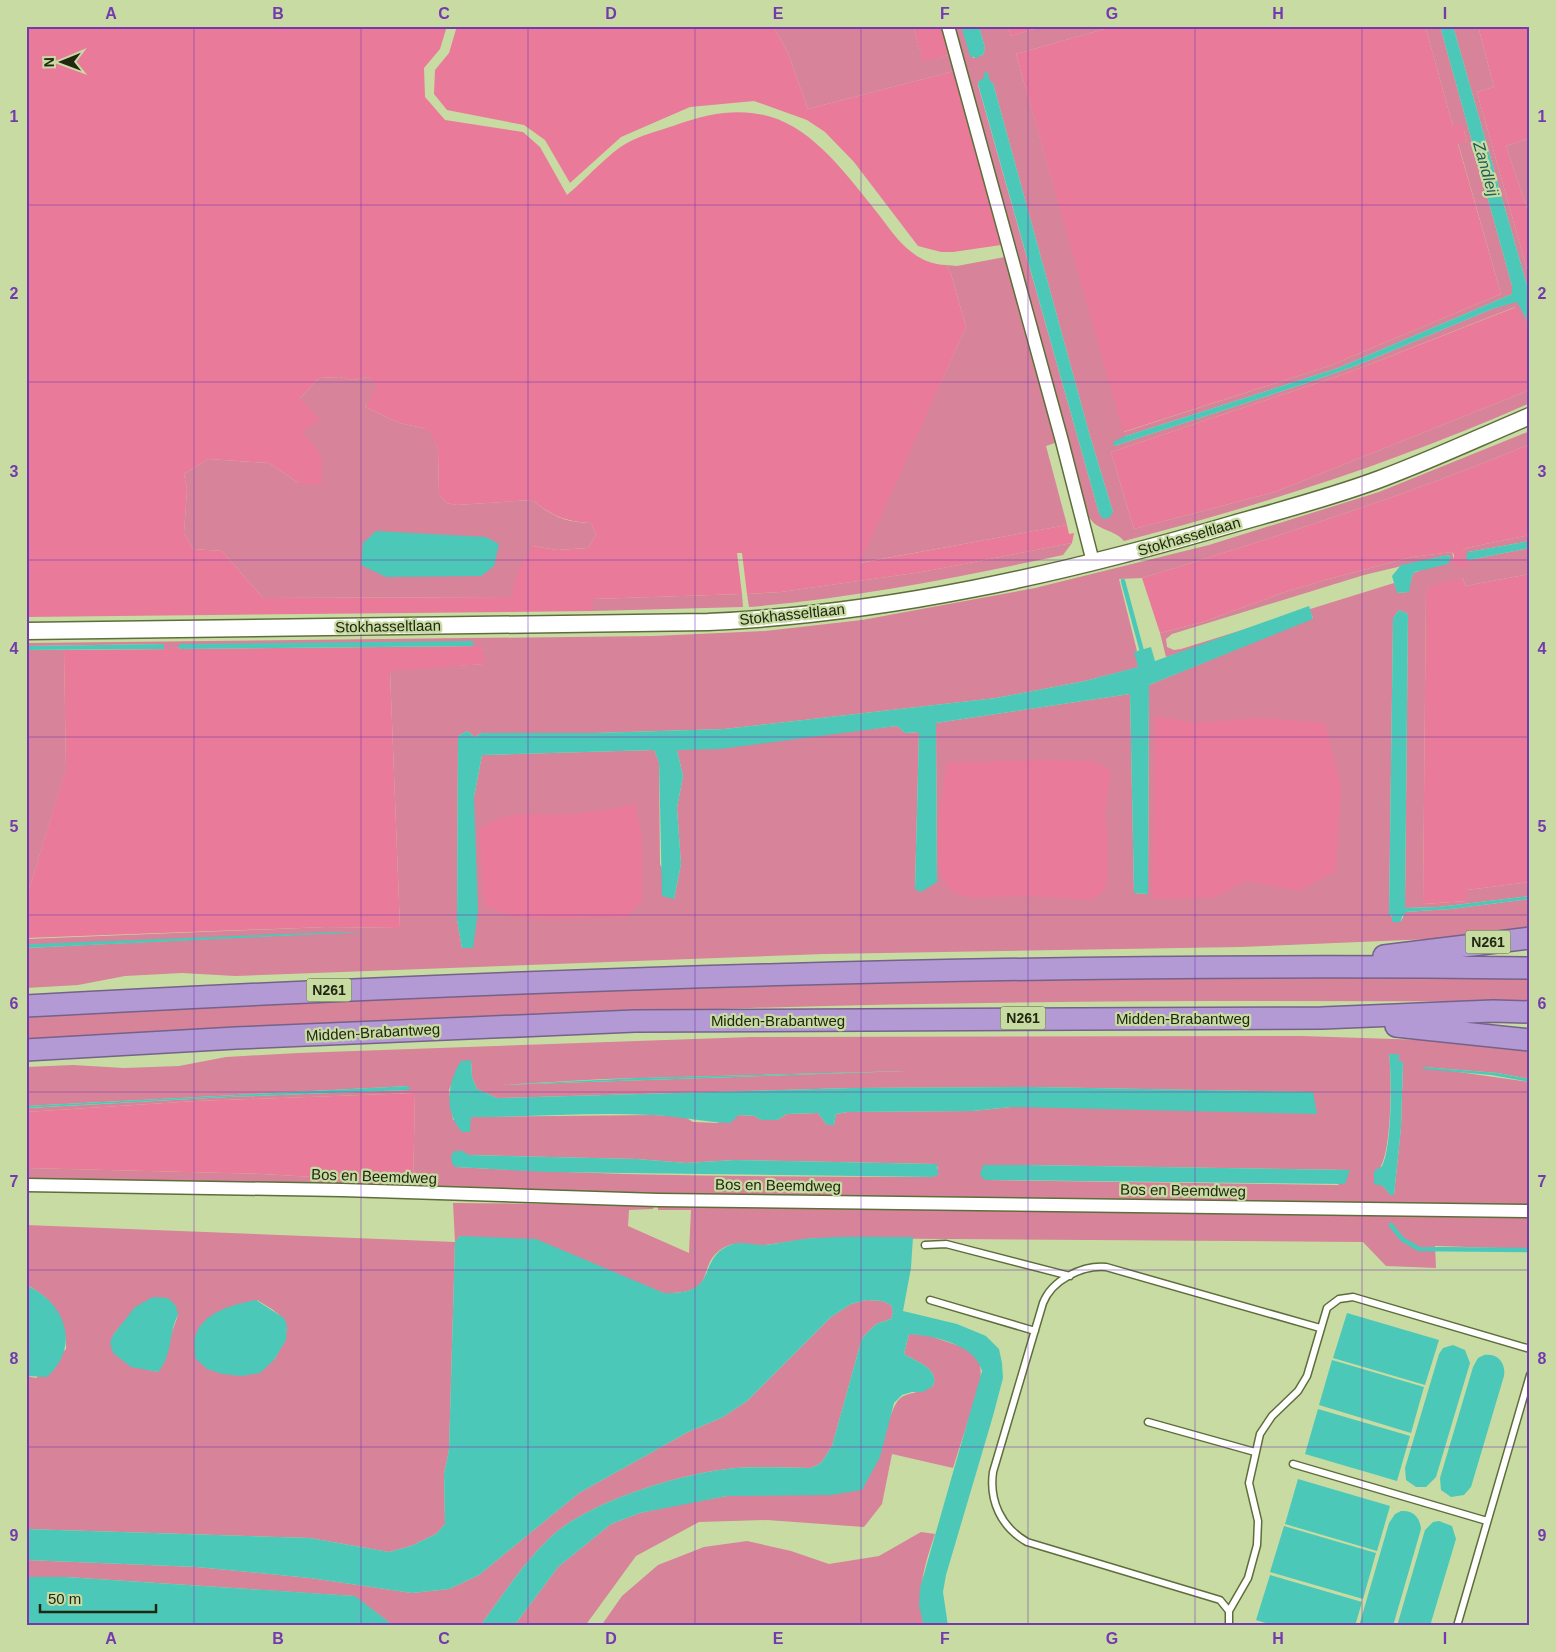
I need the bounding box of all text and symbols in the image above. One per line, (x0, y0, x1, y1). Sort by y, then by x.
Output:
text: A (105, 5, 117, 22)
text: B (272, 5, 284, 22)
text: C (438, 5, 450, 22)
text: D (605, 5, 617, 22)
text: E (773, 5, 784, 22)
text: F (940, 5, 950, 22)
text: G (1106, 5, 1118, 22)
text: H (1272, 5, 1284, 22)
text: I (1443, 5, 1447, 22)
north arrow (38, 38, 88, 88)
text: N (41, 57, 57, 67)
text: 1 (10, 108, 19, 125)
text: 1 (1538, 108, 1547, 125)
water label: Zandleij (1470, 139, 1502, 199)
text: 2 (10, 285, 19, 302)
text: 2 (1538, 285, 1547, 302)
text: 3 (10, 463, 19, 480)
text: 3 (1538, 463, 1547, 480)
street label: Stokhasseltlaan (1136, 513, 1242, 559)
street label: Stokhasseltlaan (738, 600, 846, 628)
street label: Stokhasseltlaan (335, 617, 441, 635)
text: 4 (10, 640, 19, 657)
text: 4 (1538, 640, 1547, 657)
text: 5 (10, 818, 19, 835)
text: 5 (1538, 818, 1547, 835)
road number: N261 (1466, 930, 1510, 954)
road number: N261 (306, 978, 352, 1002)
text: 6 (10, 995, 19, 1012)
text: 6 (1538, 995, 1547, 1012)
road number: N261 (1000, 1006, 1046, 1030)
street label: Midden-Brabantweg (1116, 1010, 1250, 1027)
street label: Midden-Brabantweg (711, 1012, 845, 1029)
street label: Midden-Brabantweg (306, 1020, 440, 1044)
street label: Bos en Beemdweg (311, 1165, 437, 1187)
text: 7 (10, 1173, 19, 1190)
text: 7 (1538, 1173, 1547, 1190)
street label: Bos en Beemdweg (715, 1175, 841, 1195)
street label: Bos en Beemdweg (1120, 1180, 1246, 1200)
text: 8 (10, 1350, 19, 1367)
text: 8 (1538, 1350, 1547, 1367)
text: 9 (10, 1527, 19, 1544)
text: 9 (1538, 1527, 1547, 1544)
scale bar (40, 1582, 156, 1614)
text: 50 m (48, 1590, 81, 1607)
text: A (105, 1630, 117, 1647)
text: B (272, 1630, 284, 1647)
text: C (438, 1630, 450, 1647)
text: D (605, 1630, 617, 1647)
text: E (773, 1630, 784, 1647)
text: F (940, 1630, 950, 1647)
text: G (1106, 1630, 1118, 1647)
text: H (1272, 1630, 1284, 1647)
text: I (1443, 1630, 1447, 1647)

